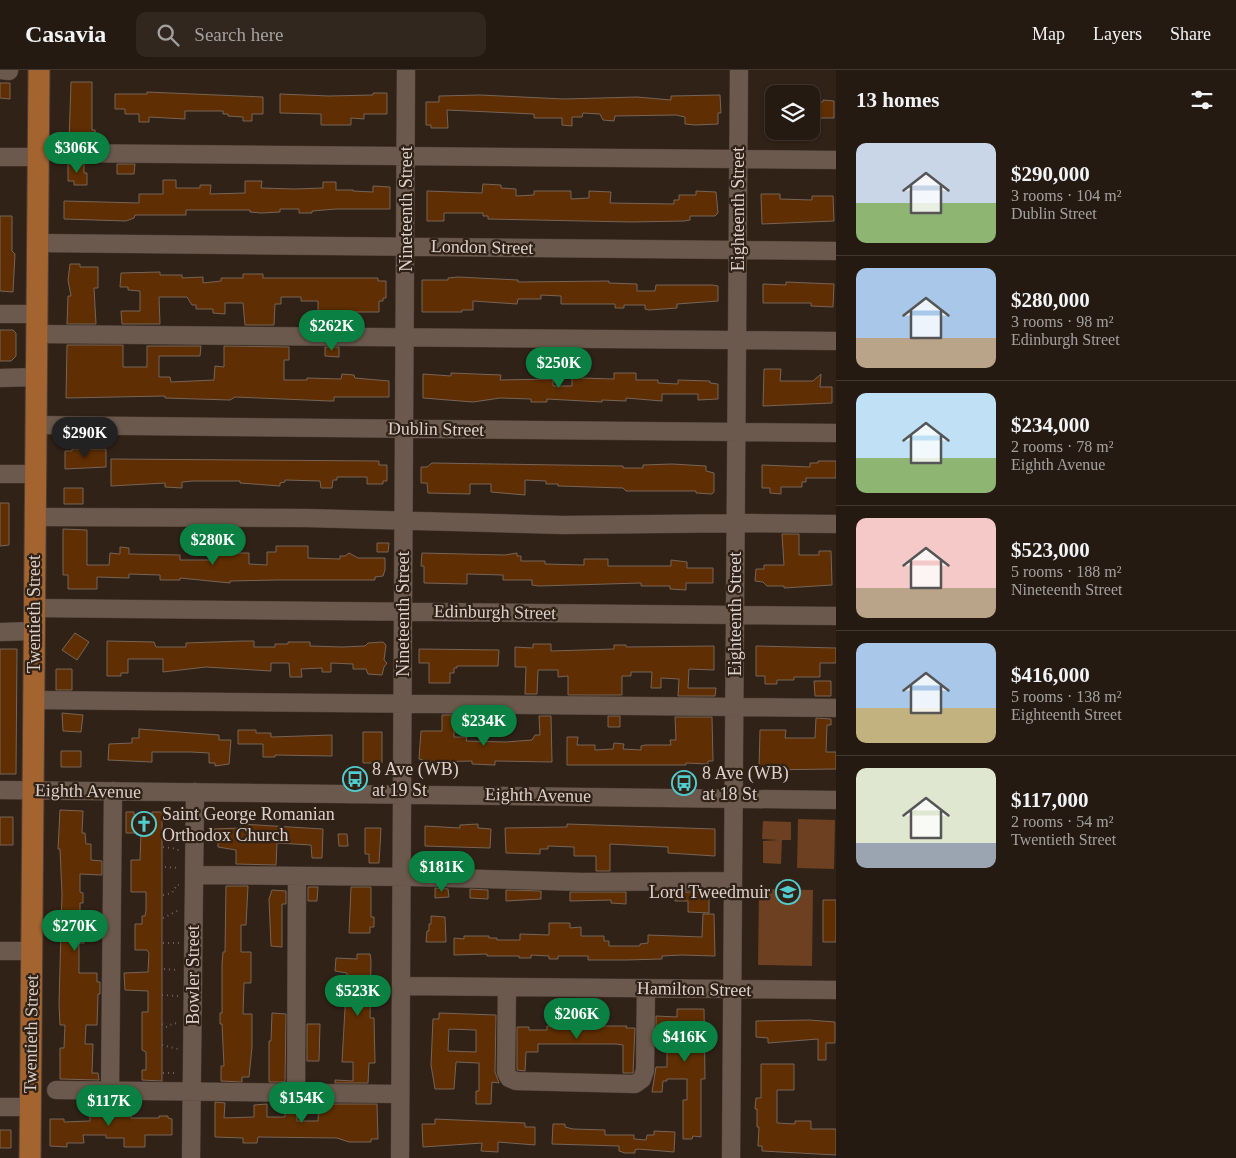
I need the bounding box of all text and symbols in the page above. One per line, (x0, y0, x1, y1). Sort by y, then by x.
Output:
search box (136, 12, 486, 57)
text: Casavia (25, 21, 106, 47)
icon: search (154, 21, 182, 49)
text: Search here (194, 24, 283, 45)
text: Map (1032, 24, 1065, 44)
text: Layers (1093, 24, 1142, 44)
text: Share (1170, 24, 1211, 44)
map controls (765, 85, 820, 140)
button: layers (765, 85, 820, 140)
icon: filters (1188, 86, 1216, 114)
text: 13 homes (856, 88, 939, 112)
pin: $306K (42, 132, 112, 174)
text: $306K (55, 139, 99, 156)
street label: Nineteenth Street (396, 146, 416, 272)
street label: Eighteenth Street (728, 147, 748, 271)
text: $290,000 (1011, 162, 1090, 186)
icon: home (896, 163, 956, 223)
text: 3 rooms · 104 m² (1011, 187, 1122, 204)
text: Dublin Street (1011, 205, 1097, 222)
street label: London Street (431, 236, 533, 258)
icon: home (896, 288, 956, 348)
text: $280,000 (1011, 288, 1090, 312)
pin: $262K (297, 310, 367, 352)
text: 3 rooms · 98 m² (1011, 313, 1114, 330)
text: $262K (310, 317, 354, 334)
text: Edinburgh Street (1011, 331, 1120, 348)
pin: $250K (524, 346, 594, 389)
text: $250K (537, 354, 581, 371)
icon: home (896, 413, 956, 473)
text: $234,000 (1011, 413, 1090, 437)
pin: $290K (50, 416, 120, 459)
street label: Dublin Street (388, 418, 484, 440)
text: $290K (63, 424, 107, 441)
text: 2 rooms · 78 m² (1011, 438, 1114, 455)
text: Eighth Avenue (1011, 456, 1105, 473)
pin: $280K (178, 524, 248, 566)
text: $280K (191, 531, 235, 548)
icon: home (896, 538, 956, 598)
text: $523,000 (1011, 538, 1090, 562)
street label: Nineteenth Street (393, 551, 413, 677)
street label: Eighteenth Street (725, 552, 745, 676)
street label: Twentieth Street (24, 555, 44, 673)
text: 5 rooms · 188 m² (1011, 563, 1122, 580)
text: Nineteenth Street (1011, 581, 1123, 598)
street label: Edinburgh Street (434, 601, 556, 623)
icon: home (896, 663, 956, 723)
text: $416,000 (1011, 663, 1090, 687)
text: 5 rooms · 138 m² (1011, 688, 1122, 705)
pin: $234K (449, 704, 519, 747)
text: Eighteenth Street (1011, 706, 1122, 723)
text: $234K (462, 712, 506, 729)
place label: 8 Ave (WB) at 19 St (372, 759, 459, 800)
place label: 8 Ave (WB) at 18 St (702, 763, 789, 804)
bus stop icon: 8 Ave (WB) at 19 St (342, 766, 368, 792)
bus stop icon: 8 Ave (WB) at 18 St (671, 770, 697, 796)
street label: Eighth Avenue (35, 780, 141, 802)
street label: Eighth Avenue (485, 784, 591, 806)
icon: home (896, 788, 956, 848)
text: $117,000 (1011, 788, 1089, 812)
place label: Saint George Romanian Orthodox Church (162, 804, 335, 845)
church icon: Saint George Romanian Orthodox Church (131, 811, 157, 837)
text: 2 rooms · 54 m² (1011, 813, 1114, 830)
text: Twentieth Street (1011, 831, 1116, 848)
pin: $181K (407, 850, 477, 893)
text: $181K (420, 858, 464, 875)
school or university icon: Lord Tweedmuir (775, 879, 801, 905)
place label: Lord Tweedmuir (649, 882, 770, 902)
pin: $270K (40, 910, 110, 952)
text: $270K (53, 917, 97, 934)
street label: Bowler Street (183, 925, 203, 1025)
pin: $523K (323, 974, 393, 1017)
street label: Twentieth Street (20, 975, 42, 1093)
street label: Hamilton Street (637, 978, 751, 1000)
text: $523K (336, 982, 380, 999)
pin: $206K (542, 998, 612, 1040)
text: $206K (555, 1005, 599, 1022)
pin: $416K (650, 1020, 720, 1063)
text: $416K (663, 1028, 707, 1045)
pin: $154K (267, 1082, 337, 1124)
pin: $117K (74, 1084, 144, 1127)
text: $154K (280, 1089, 324, 1106)
text: $117K (87, 1092, 131, 1109)

